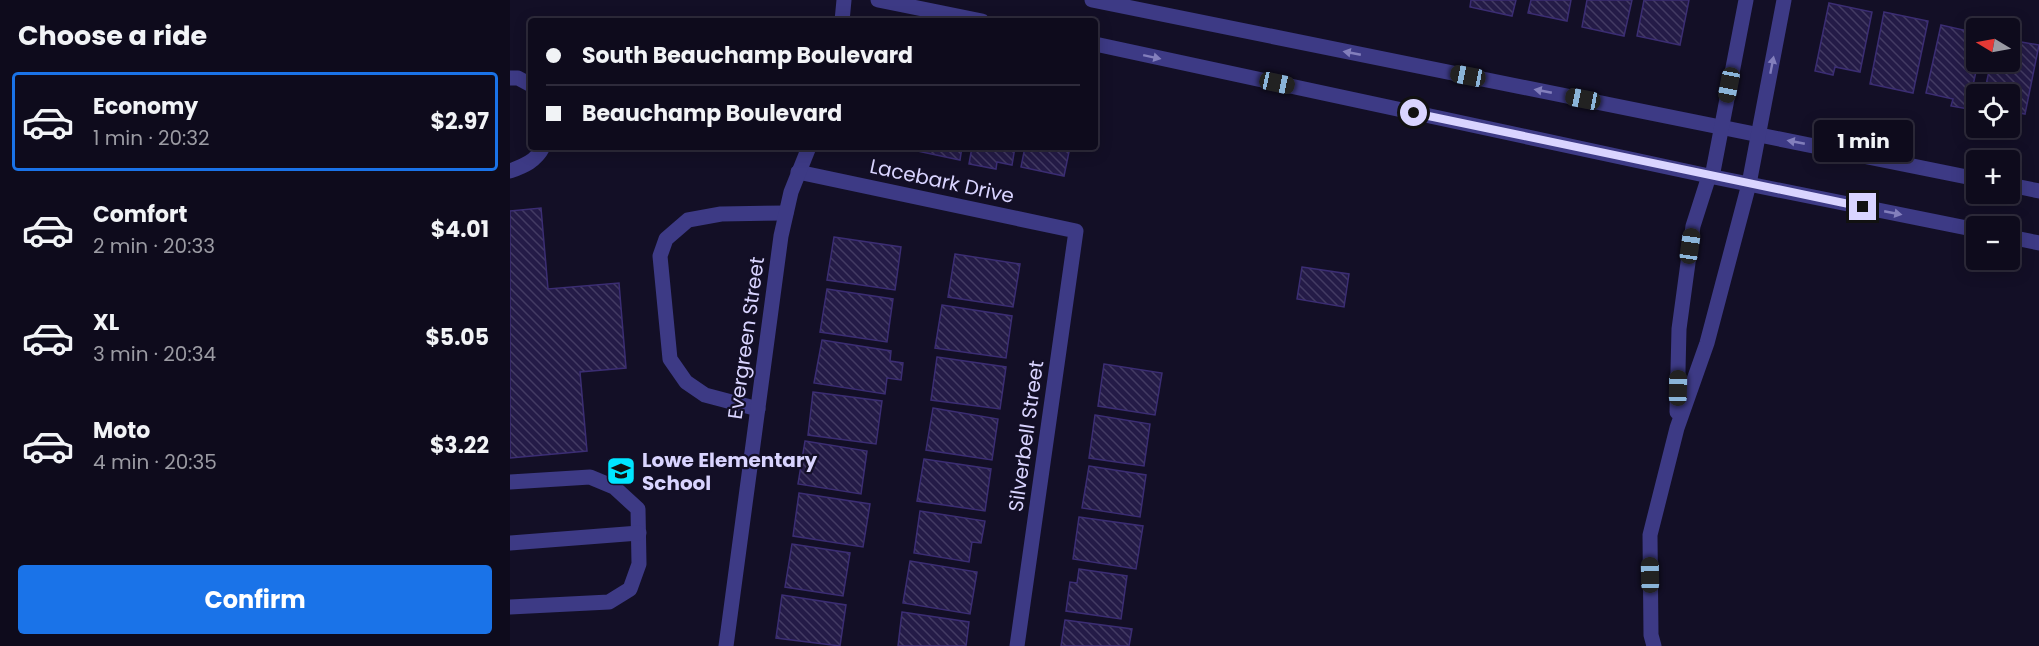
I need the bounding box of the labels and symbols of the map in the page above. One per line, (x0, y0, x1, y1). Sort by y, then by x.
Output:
north arrow (1966, 18, 2020, 72)
one-way arrow (1342, 48, 1361, 57)
one-way arrow (1143, 52, 1161, 62)
one-way arrow (1768, 55, 1777, 74)
car (1449, 64, 1487, 88)
car (1717, 66, 1741, 104)
car (1258, 70, 1296, 96)
one-way arrow (1533, 86, 1552, 95)
car (1564, 87, 1602, 111)
route start (1400, 99, 1427, 126)
callout: 1 min (1814, 120, 1912, 162)
one-way arrow (1786, 137, 1805, 146)
street label: Lacebark Drive (867, 152, 1017, 210)
route end (1849, 193, 1876, 220)
one-way arrow (1883, 209, 1902, 218)
car (1679, 227, 1701, 265)
street label: Evergreen Street (721, 255, 771, 421)
street label: Silverbell Street (1002, 359, 1050, 513)
car (1669, 370, 1687, 406)
place label: Lowe Elementary School (642, 446, 817, 497)
school or university icon: Lowe Elementary School (605, 455, 637, 487)
car (1641, 557, 1659, 593)

